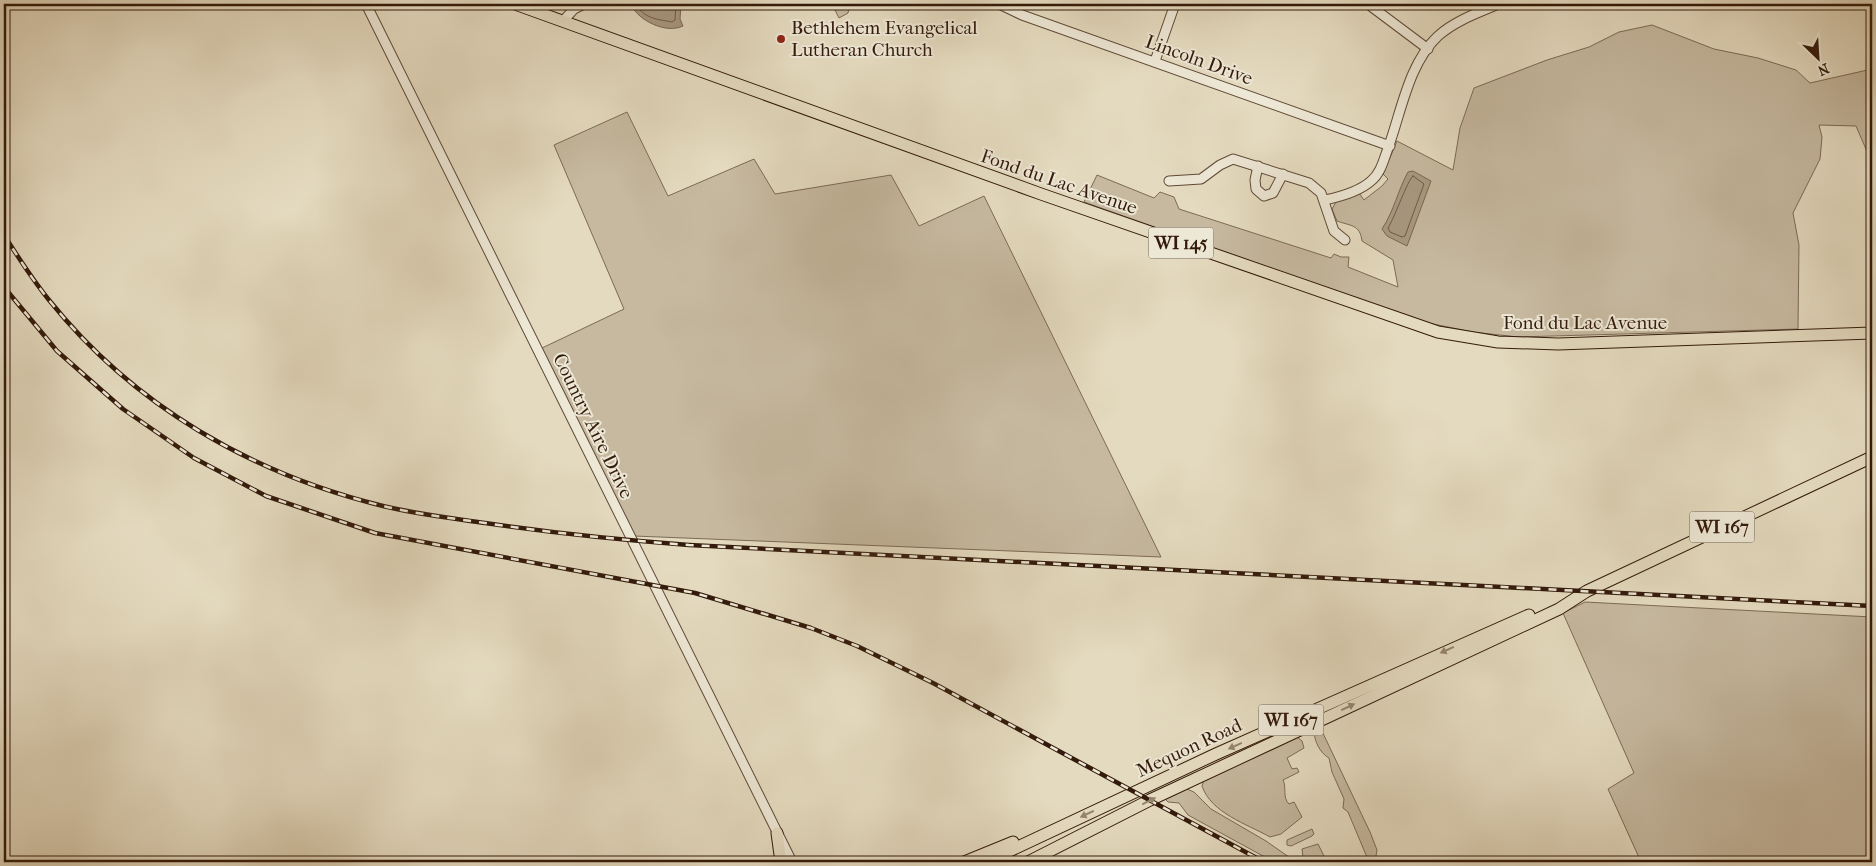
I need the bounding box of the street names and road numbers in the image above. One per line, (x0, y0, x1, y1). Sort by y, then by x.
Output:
street label: Lincoln Drive (1142, 30, 1256, 90)
street label: Fond du Lac Avenue (978, 145, 1140, 219)
road number: WI 145 (1148, 228, 1214, 258)
street label: Fond du Lac Avenue (1503, 312, 1667, 334)
street label: Country Aire Drive (548, 350, 638, 502)
road number: WI 167 (1690, 512, 1754, 542)
road number: WI 167 (1258, 704, 1324, 736)
street label: Mequon Road (1133, 714, 1246, 782)

